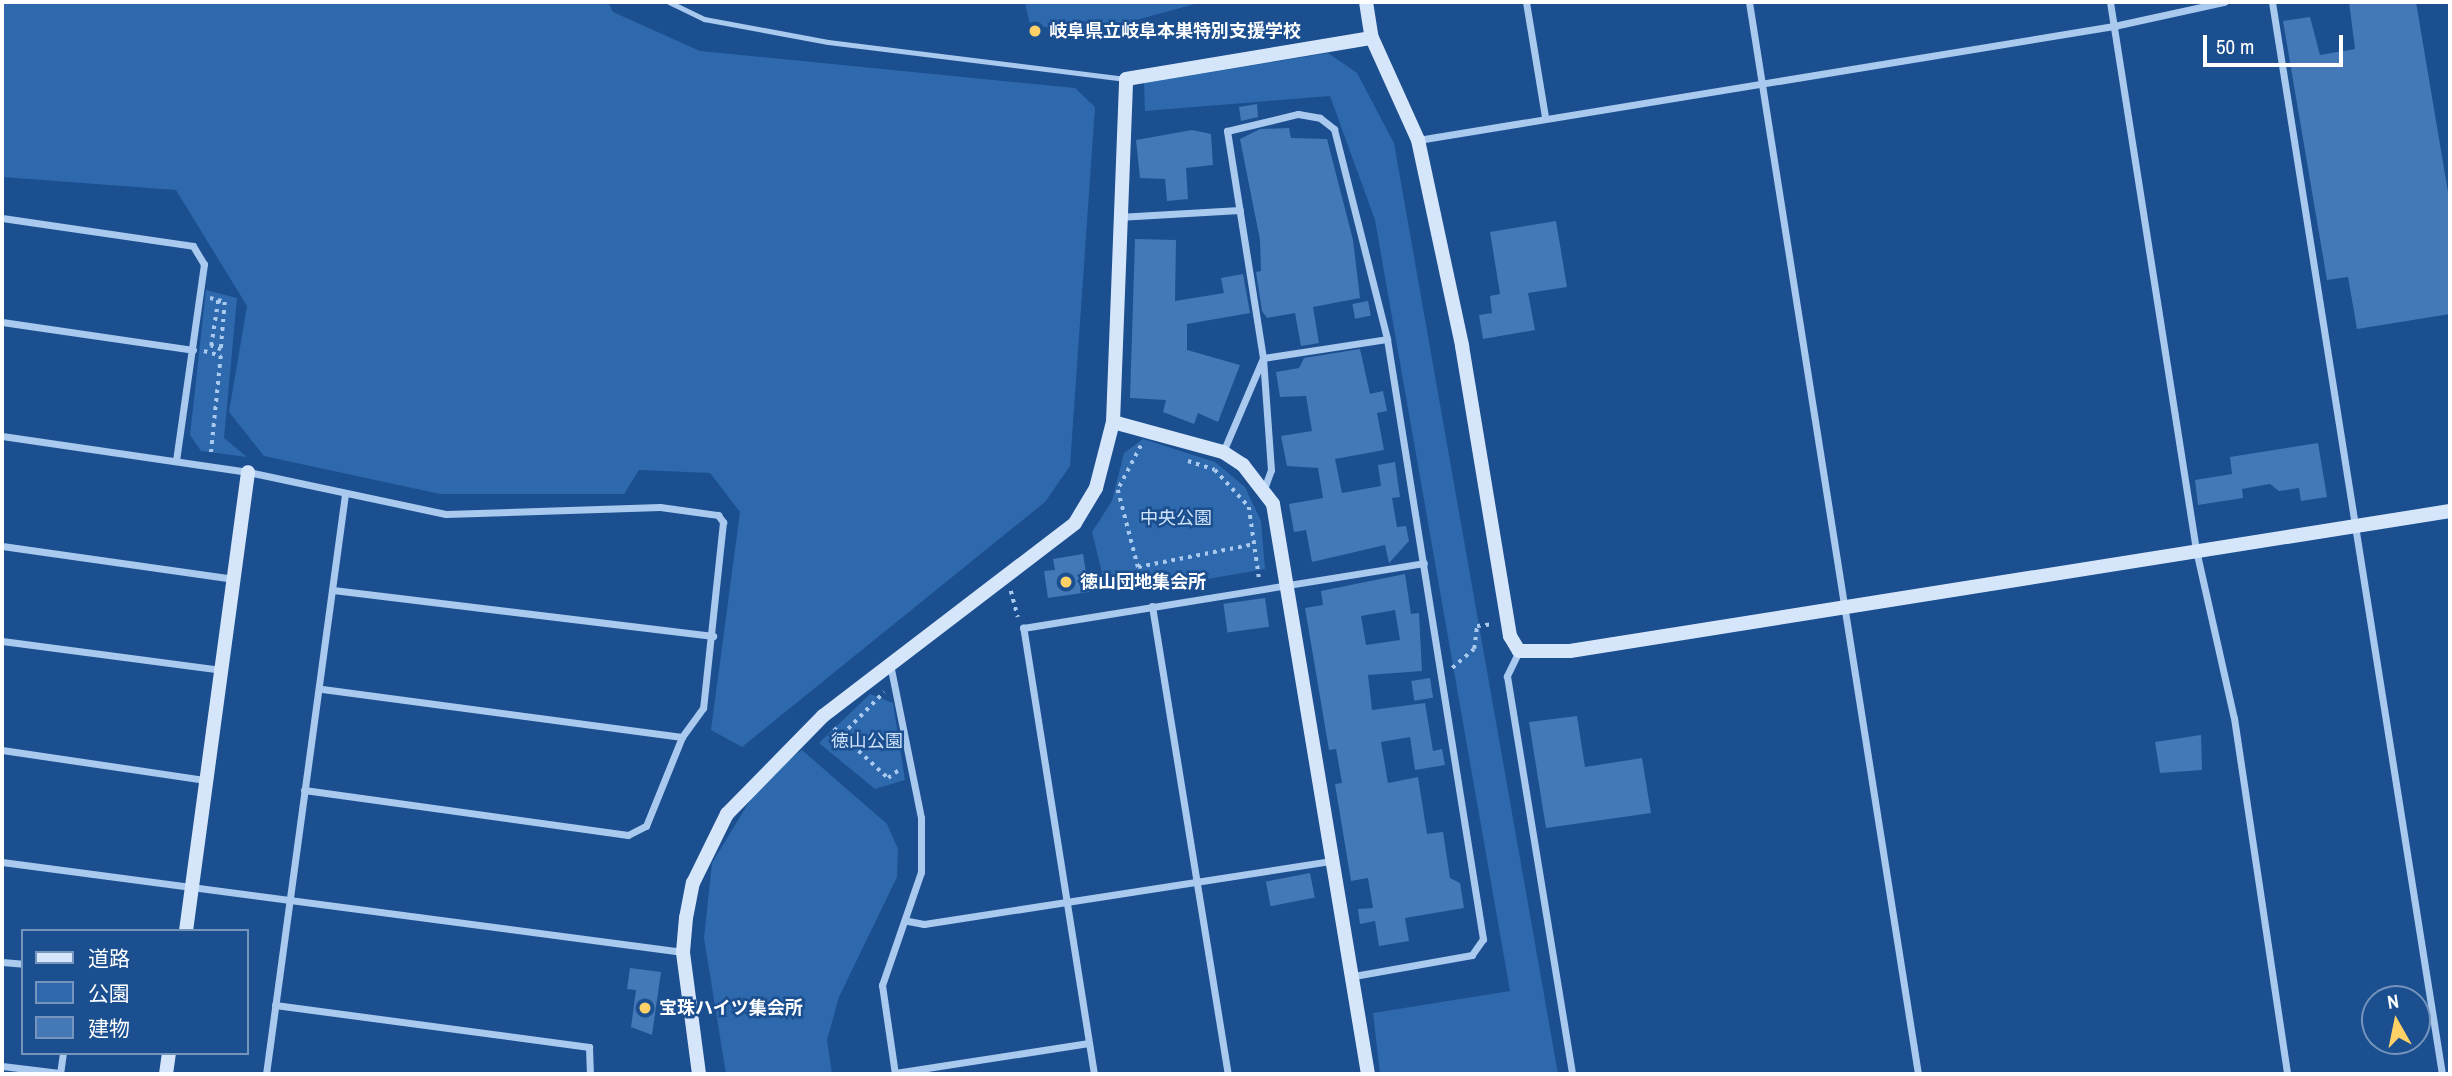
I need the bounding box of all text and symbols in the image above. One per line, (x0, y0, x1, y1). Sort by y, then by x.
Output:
place label: 岐阜県立岐阜本巣特別支援学校 (1049, 20, 1301, 42)
scale bar (2207, 21, 2347, 65)
marker: 岐阜県立岐阜本巣特別支援学校 (1027, 23, 1043, 39)
text: 50 m (2216, 32, 2254, 61)
park label: 中央公園 (1140, 507, 1212, 529)
place label: 徳山団地集会所 (1080, 571, 1206, 593)
marker: 徳山団地集会所 (1058, 574, 1074, 590)
park label: 徳山公園 (831, 730, 903, 752)
legend (21, 929, 248, 1055)
text: 道路 (88, 944, 130, 973)
text: 公園 (88, 979, 130, 1008)
north arrow (2361, 985, 2431, 1055)
text: N (2385, 988, 2401, 1015)
place label: 宝珠ハイツ集会所 (659, 997, 803, 1019)
marker: 宝珠ハイツ集会所 (637, 1000, 653, 1016)
text: 建物 (88, 1014, 130, 1043)

